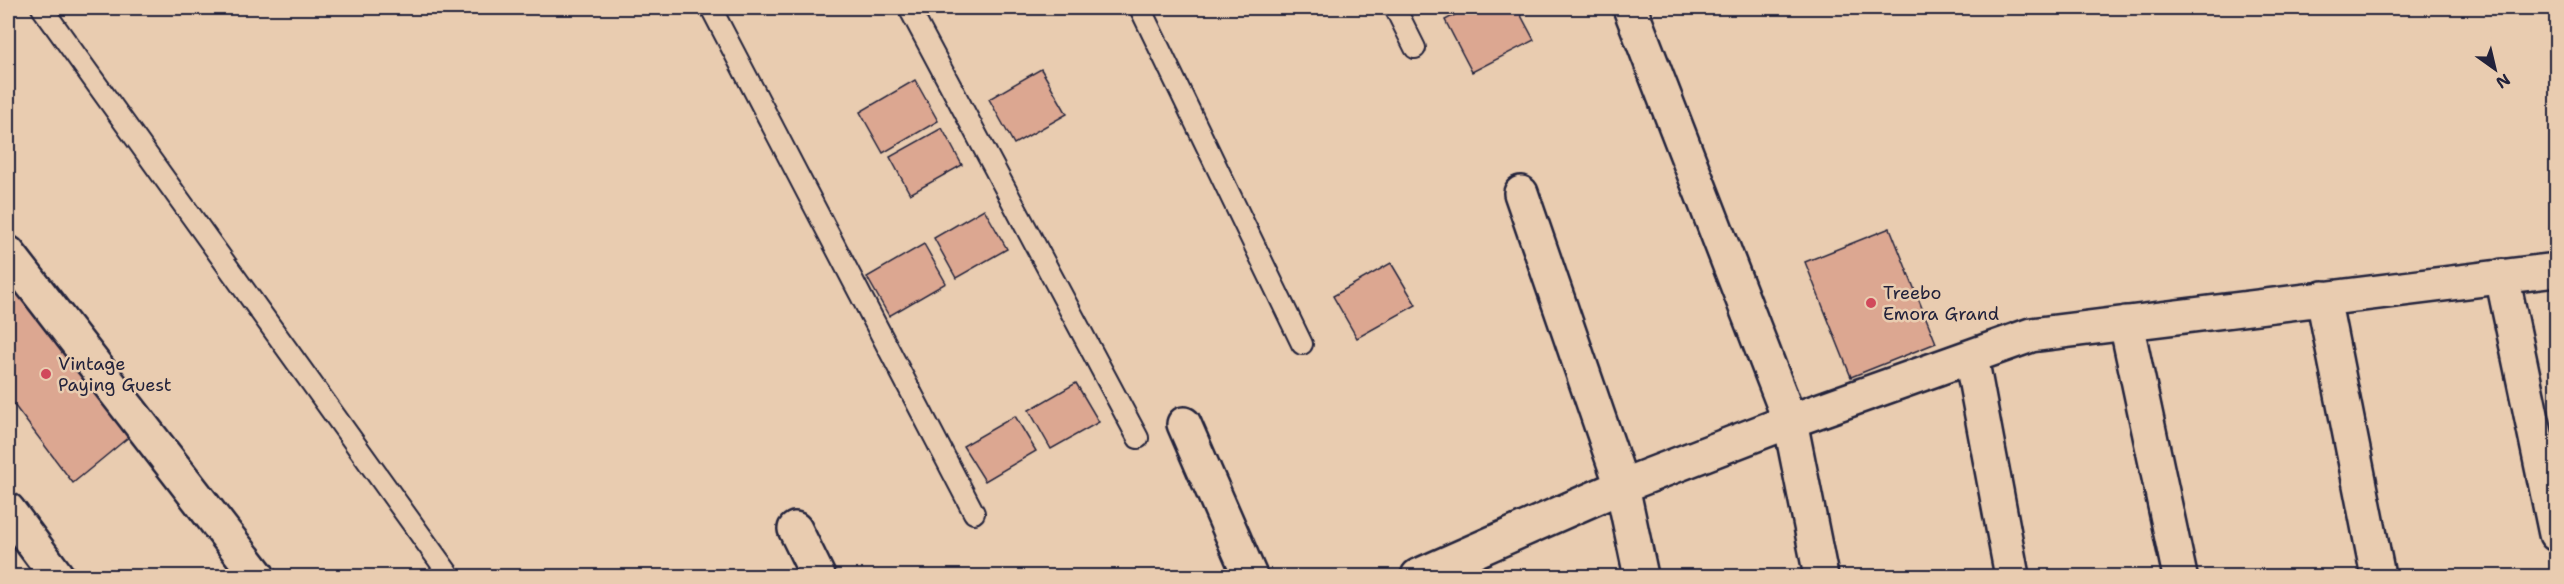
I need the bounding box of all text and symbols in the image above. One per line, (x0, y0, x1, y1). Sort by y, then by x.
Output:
north arrow (2465, 39, 2525, 99)
text: N (2492, 69, 2514, 93)
place label: Treebo Emora Grand (1883, 281, 1999, 326)
marker: Treebo Emora Grand (1864, 296, 1878, 310)
place label: Vintage Paying Guest (58, 352, 172, 397)
marker: Vintage Paying Guest (39, 367, 53, 381)

